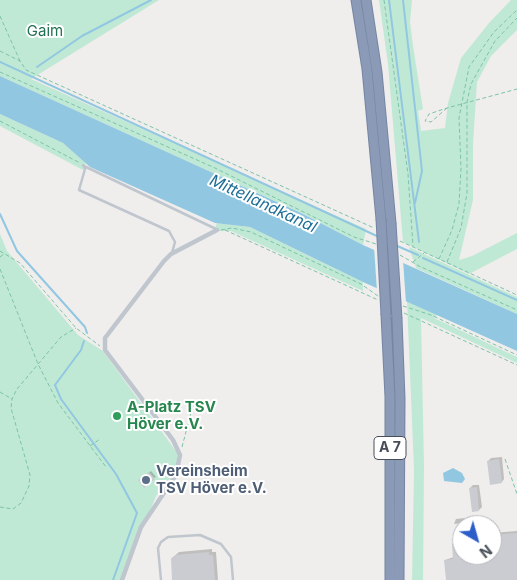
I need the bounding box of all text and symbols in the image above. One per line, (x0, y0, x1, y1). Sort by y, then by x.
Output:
park label: Gaim (27, 22, 63, 40)
water label: Mittellandkanal (206, 171, 320, 237)
place label: A-Platz TSV Höver e.V. (127, 398, 216, 433)
marker: A-Platz TSV Höver e.V. (111, 410, 123, 422)
road number: A 7 (374, 436, 406, 459)
place label: Vereinsheim TSV Höver e.V. (156, 462, 267, 497)
marker: Vereinsheim TSV Höver e.V. (140, 474, 152, 486)
north arrow (452, 515, 502, 565)
text: N (476, 541, 495, 561)

